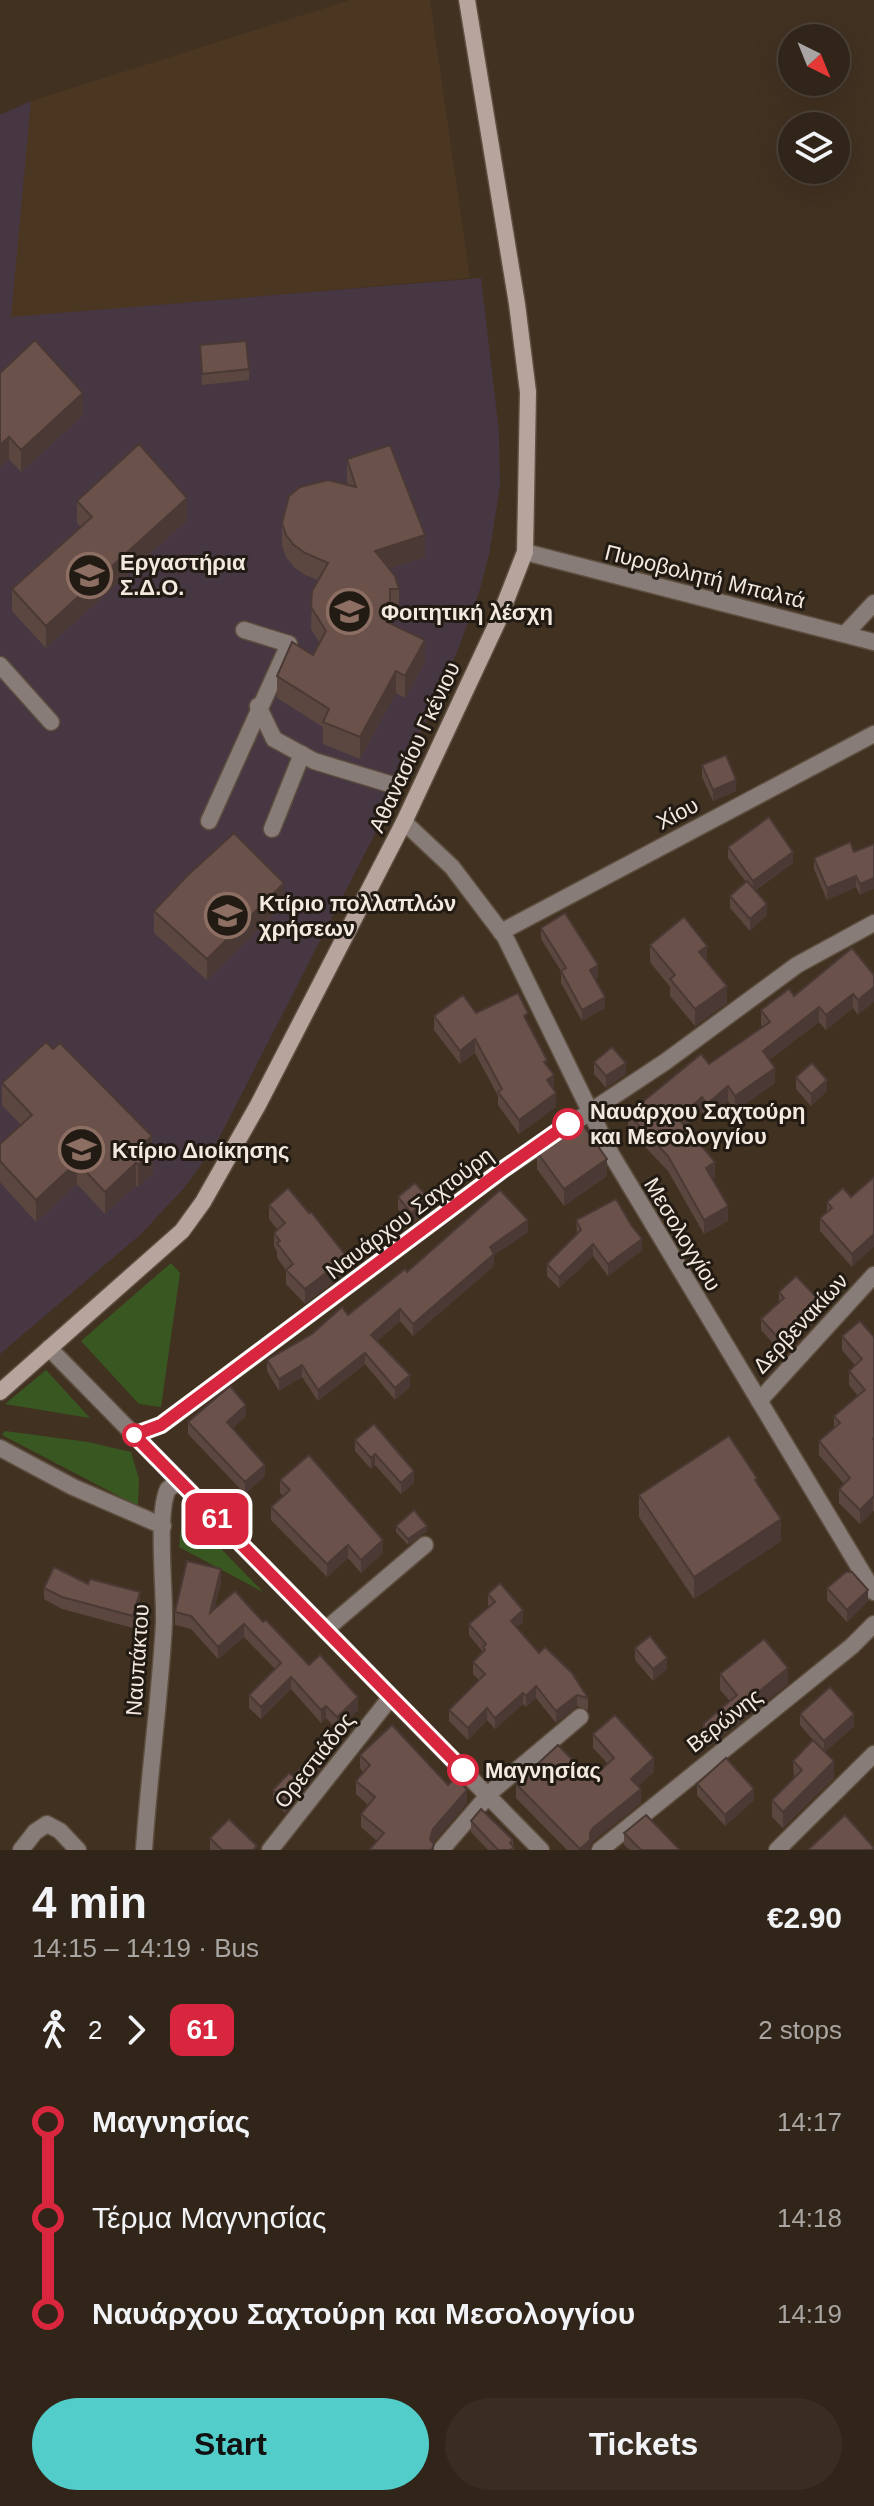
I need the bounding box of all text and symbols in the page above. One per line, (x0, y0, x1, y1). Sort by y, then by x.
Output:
north arrow (778, 24, 850, 96)
map controls (778, 24, 850, 184)
button: layers (778, 112, 850, 184)
street label: Πυροβολητή Μπαλτά (602, 540, 808, 614)
place label: Εργαστήρια Σ.Δ.Ο. (120, 550, 246, 600)
school or university icon: Εργαστήρια Σ.Δ.Ο. (65, 551, 113, 599)
school or university icon: Φοιτητική λέσχη (326, 588, 374, 636)
place label: Φοιτητική λέσχη (381, 600, 553, 625)
street label: Αθανασίου Γκένιου (364, 658, 465, 836)
street label: Χίου (652, 792, 702, 835)
place label: Κτίριο πολλαπλών χρήσεων (259, 891, 456, 941)
school or university icon: Κτίριο πολλαπλών χρήσεων (204, 892, 252, 940)
place label: Ναυάρχου Σαχτούρη και Μεσολογγίου (590, 1099, 805, 1149)
marker: Ναυάρχου Σαχτούρη και Μεσολογγίου (553, 1109, 583, 1139)
school or university icon: Κτίριο Διοίκησης (57, 1126, 105, 1174)
place label: Κτίριο Διοίκησης (112, 1138, 289, 1163)
street label: Ναυάρχου Σαχτούρη (321, 1142, 498, 1284)
street label: Μεσολογγίου (639, 1173, 726, 1295)
street label: Δερβενακίων (748, 1268, 853, 1378)
unlabelled marker (123, 1424, 145, 1446)
line badge: 61 (181, 1493, 253, 1545)
text: 61 (201, 1503, 233, 1534)
street label: Ναυπάκτου (121, 1603, 154, 1717)
street label: Βερώνης (682, 1683, 767, 1757)
street label: Ορεστιάδος (269, 1708, 359, 1813)
marker: Μαγνησίας (448, 1755, 478, 1785)
place label: Μαγνησίας (485, 1758, 601, 1783)
text: 4 min (32, 1878, 147, 1927)
text: €2.90 (767, 1901, 842, 1934)
text: 14:15 – 14:19 · Bus (32, 1933, 259, 1963)
icon: walk (32, 2008, 76, 2052)
icon: forward (114, 2008, 158, 2052)
text: 61 (186, 2014, 218, 2045)
text: 2 (88, 2015, 102, 2045)
text: 2 stops (758, 2015, 842, 2045)
text: Μαγνησίας (92, 2105, 250, 2138)
text: 14:17 (777, 2107, 842, 2137)
text: Τέρμα Μαγνησίας (92, 2201, 326, 2234)
text: 14:18 (777, 2203, 842, 2233)
text: Ναυάρχου Σαχτούρη και Μεσολογγίου (92, 2297, 635, 2330)
text: 14:19 (777, 2299, 842, 2329)
button: Start (32, 2398, 429, 2490)
button: Tickets (445, 2398, 842, 2490)

